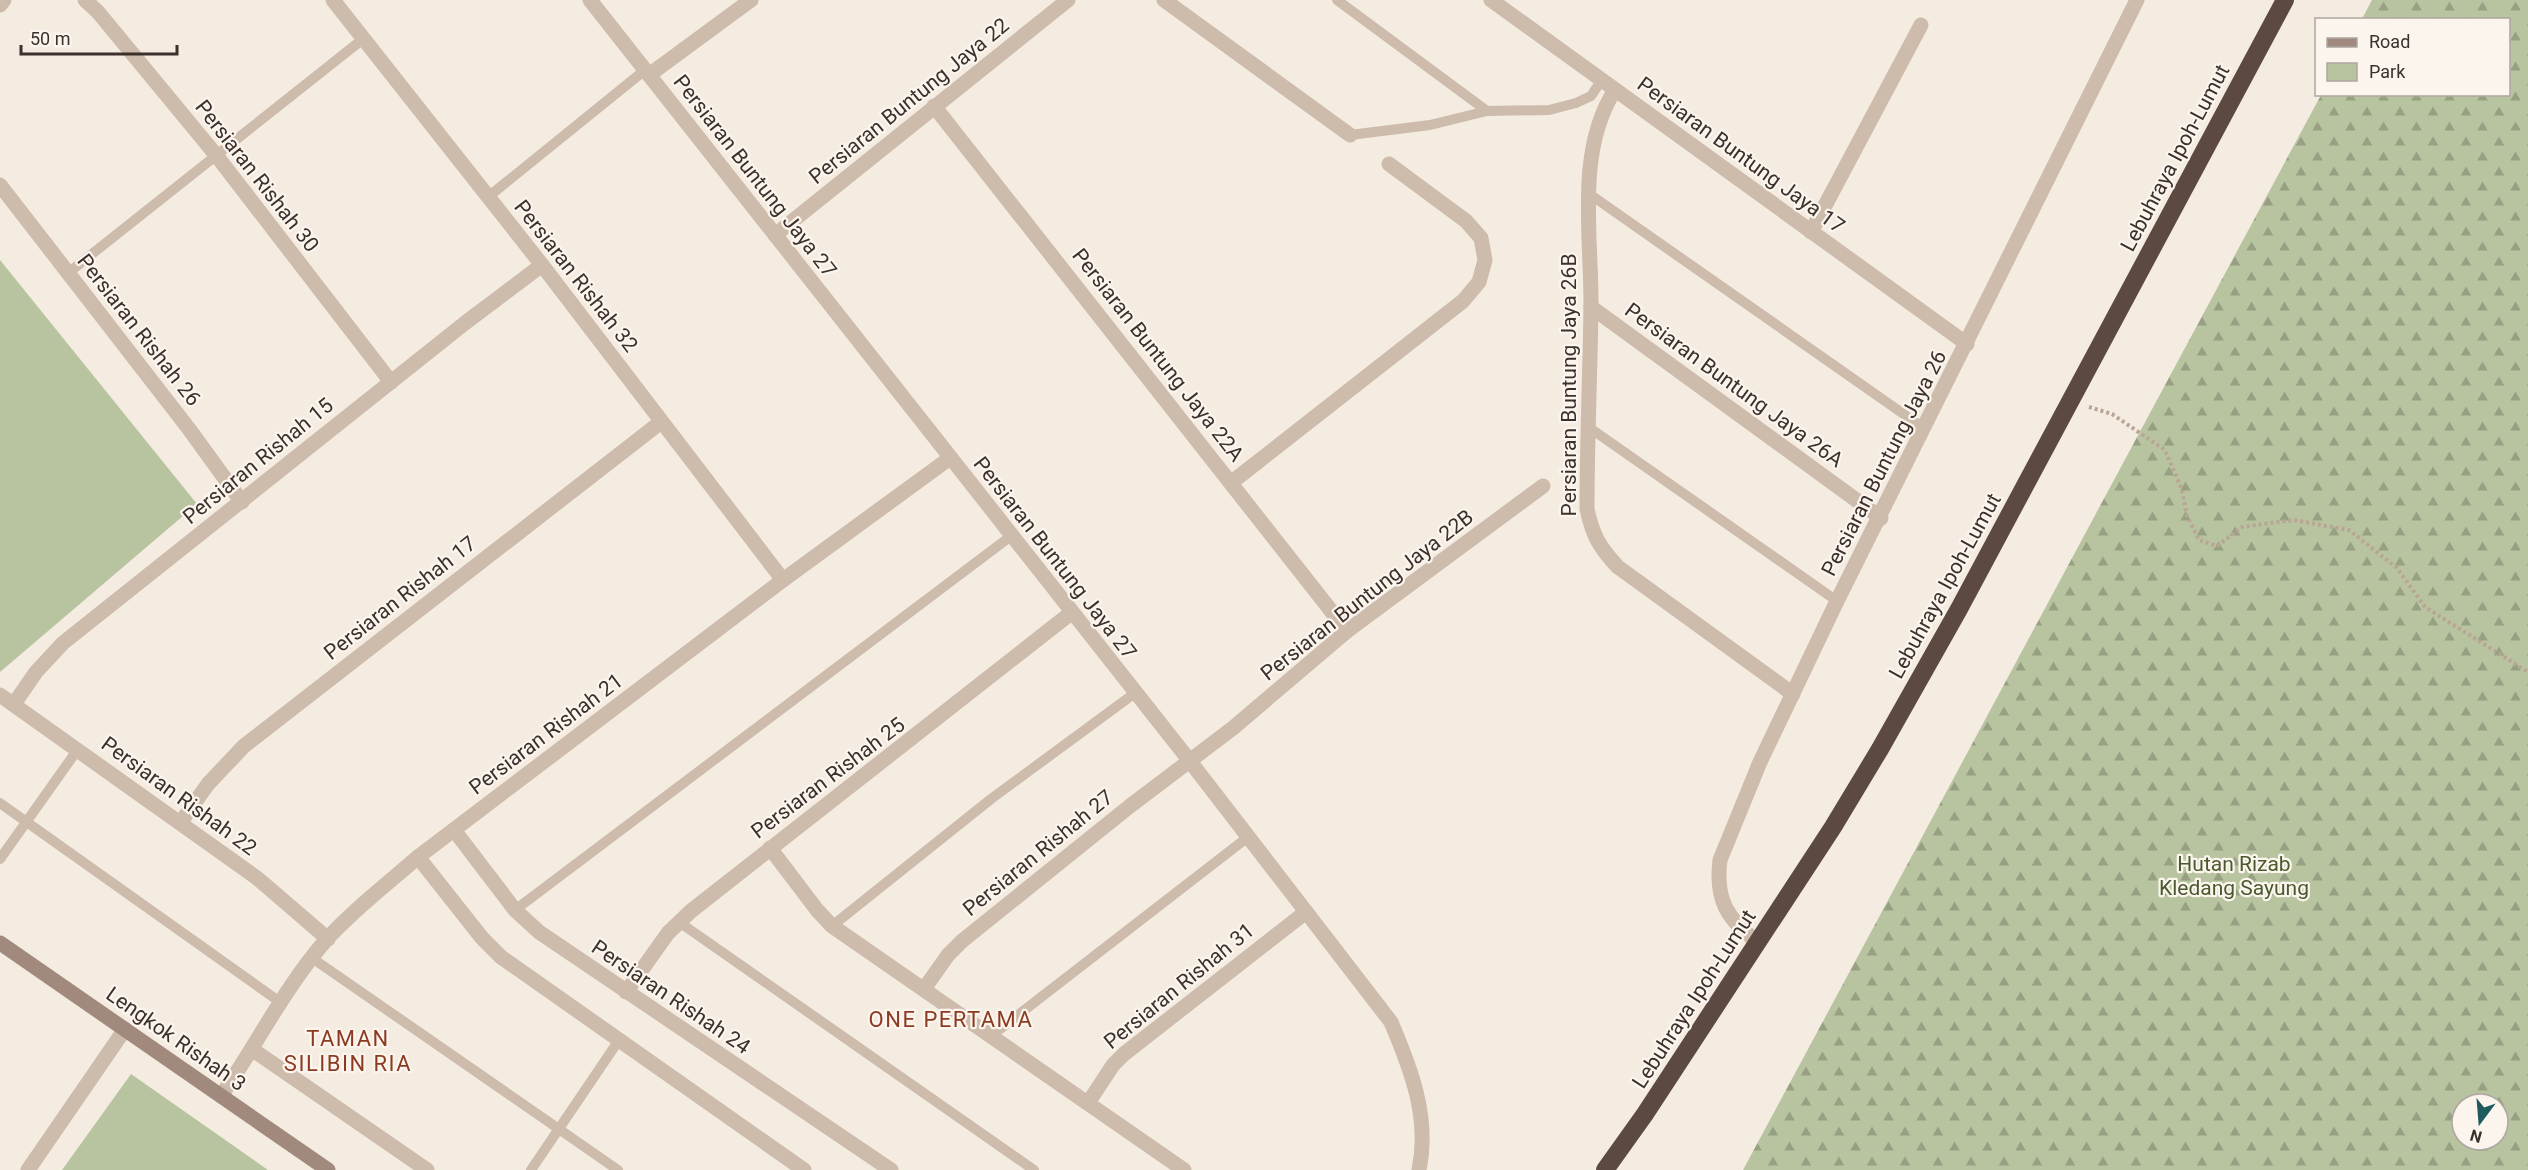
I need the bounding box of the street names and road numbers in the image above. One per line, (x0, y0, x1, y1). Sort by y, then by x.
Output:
street label: Persiaran Buntung Jaya 22 (804, 13, 1014, 189)
street label: Lebuhraya Ipoh-Lumut (2116, 60, 2234, 255)
street label: Persiaran Buntung Jaya 27 (669, 70, 841, 282)
street label: Persiaran Buntung Jaya 17 (1633, 72, 1849, 238)
street label: Persiaran Rishah 30 (190, 95, 324, 257)
street label: Persiaran Rishah 32 (509, 195, 643, 357)
street label: Persiaran Buntung Jaya 22A (1067, 244, 1249, 466)
street label: Persiaran Rishah 26 (72, 249, 206, 411)
street label: Persiaran Buntung Jaya 26B (1557, 254, 1581, 516)
street label: Persiaran Buntung Jaya 26A (1620, 298, 1848, 472)
street label: Persiaran Buntung Jaya 26 (1817, 346, 1951, 580)
street label: Persiaran Rishah 15 (178, 393, 338, 529)
street label: Persiaran Buntung Jaya 27 (969, 452, 1141, 664)
street label: Lebuhraya Ipoh-Lumut (1884, 489, 2006, 683)
street label: Persiaran Buntung Jaya 22B (1256, 505, 1478, 685)
street label: Persiaran Rishah 17 (319, 531, 481, 665)
street label: Persiaran Rishah 21 (465, 668, 627, 800)
street label: Persiaran Rishah 25 (747, 712, 909, 844)
street label: Persiaran Rishah 22 (97, 732, 261, 860)
street label: Persiaran Rishah 27 (958, 785, 1118, 921)
street label: Lebuhraya Ipoh-Lumut (1627, 905, 1761, 1093)
street label: Persiaran Rishah 31 (1099, 918, 1259, 1054)
street label: Persiaran Rishah 24 (587, 935, 755, 1059)
street label: Lengkok Rishah 3 (102, 982, 250, 1096)

